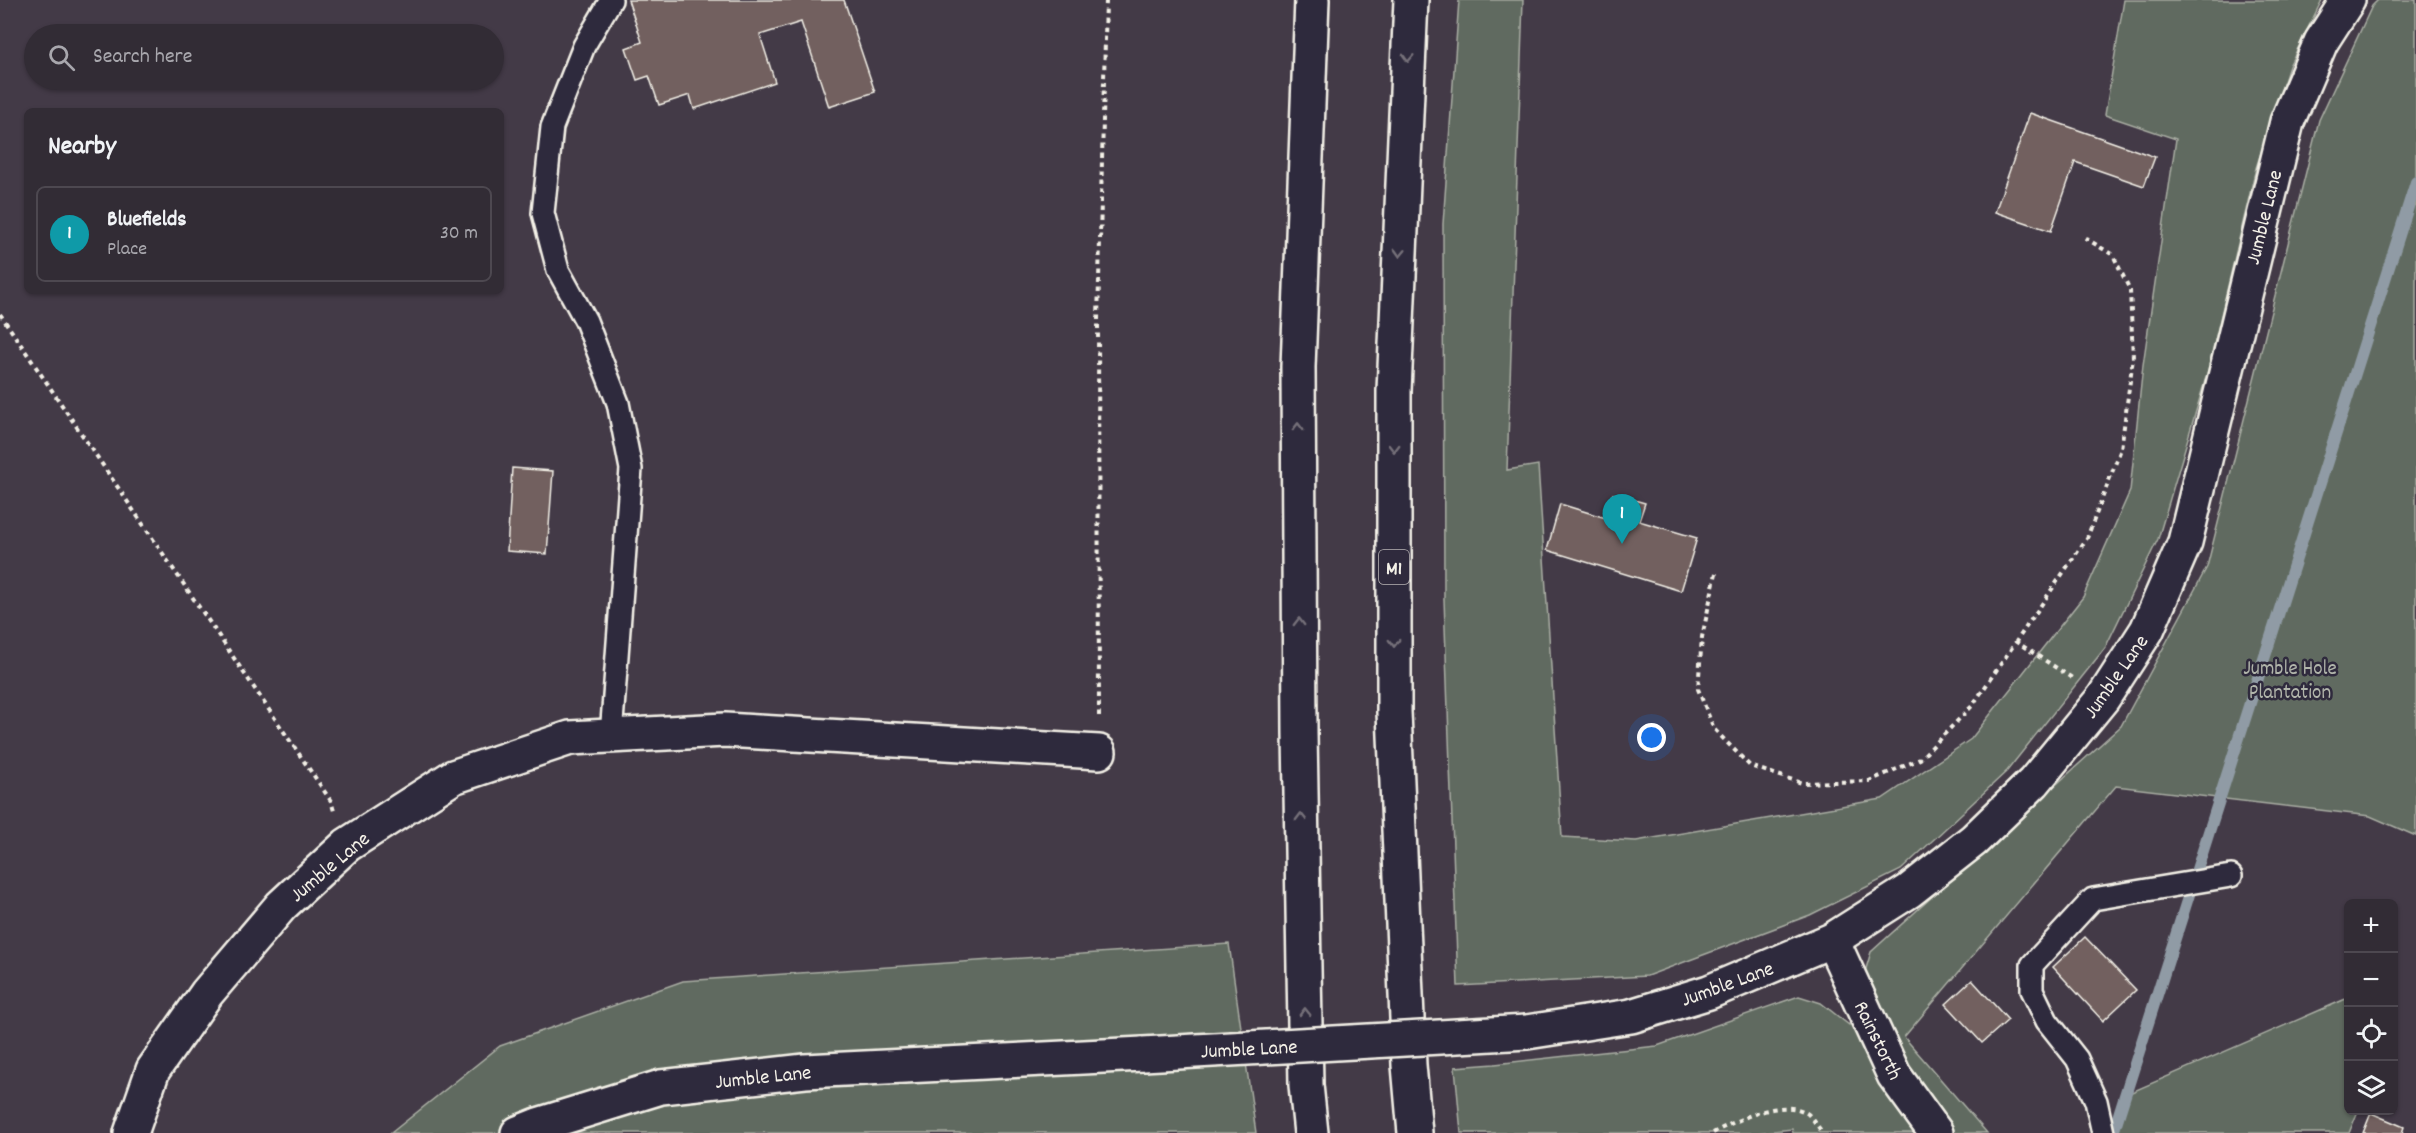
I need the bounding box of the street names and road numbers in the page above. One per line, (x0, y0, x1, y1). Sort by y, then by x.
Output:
street label: Jumble Lane (2240, 167, 2292, 268)
road number: M1 (1379, 550, 1409, 584)
street label: Jumble Lane (2077, 630, 2157, 726)
street label: Jumble Lane (284, 826, 378, 911)
street label: Jumble Lane (1677, 955, 1779, 1016)
street label: Rainstorth (1844, 997, 1908, 1086)
street label: Jumble Lane (1200, 1033, 1298, 1069)
street label: Jumble Lane (714, 1059, 813, 1099)

